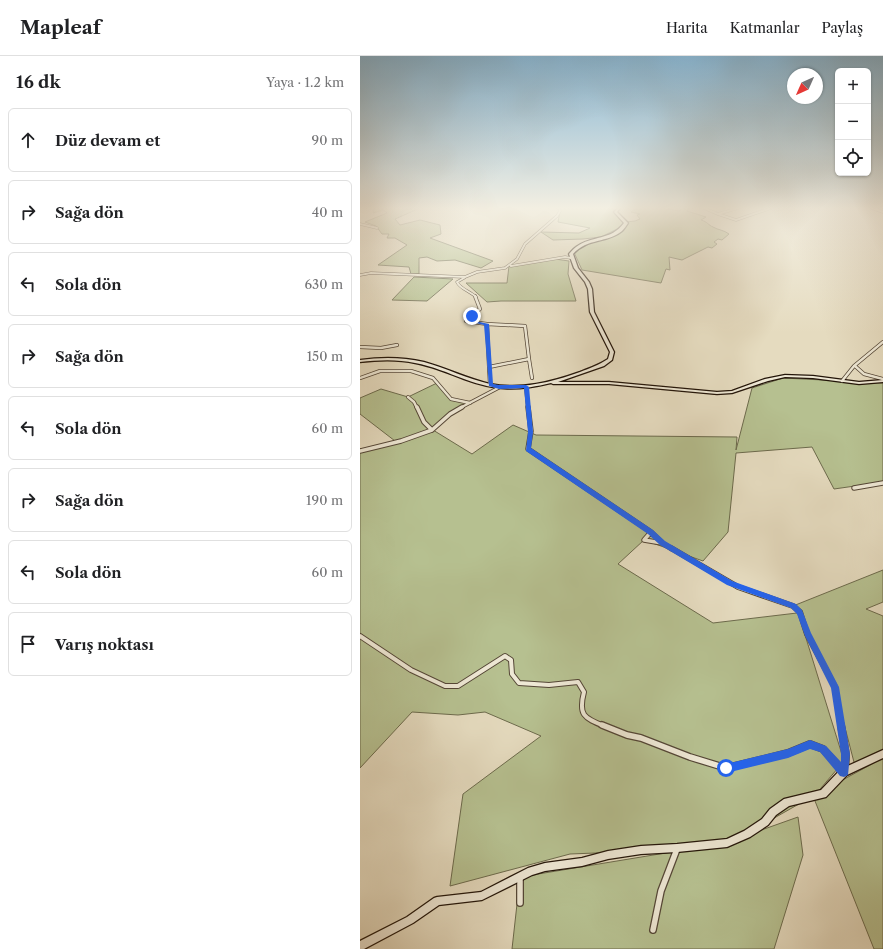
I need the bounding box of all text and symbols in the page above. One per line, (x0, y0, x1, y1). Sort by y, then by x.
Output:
text: Mapleaf (20, 16, 101, 39)
text: Harita (666, 19, 708, 37)
text: Katmanlar (730, 19, 800, 37)
text: Paylaş (822, 19, 863, 37)
north arrow (787, 68, 823, 104)
map controls (835, 68, 871, 176)
button: + (835, 68, 871, 104)
text: 16 dk (16, 72, 61, 92)
text: Yaya · 1.2 km (266, 74, 344, 90)
button: − (835, 104, 871, 140)
icon: ahead (17, 129, 39, 151)
text: Düz devam et (55, 131, 160, 150)
text: 90 m (312, 132, 343, 148)
button: locate (835, 140, 871, 176)
icon: right (17, 201, 39, 223)
text: Sağa dön (55, 203, 124, 222)
text: 40 m (312, 204, 343, 220)
icon: left (17, 273, 39, 295)
text: Sola dön (55, 275, 122, 294)
text: 630 m (304, 276, 343, 292)
route end (463, 307, 481, 325)
icon: right (17, 345, 39, 367)
text: Sağa dön (55, 347, 124, 366)
text: 150 m (307, 348, 343, 364)
icon: left (17, 417, 39, 439)
text: Sola dön (55, 419, 122, 438)
text: 60 m (312, 420, 343, 436)
icon: right (17, 489, 39, 511)
text: Sağa dön (55, 491, 124, 510)
text: 190 m (306, 492, 343, 508)
icon: left (17, 561, 39, 583)
text: Sola dön (55, 563, 122, 582)
text: 60 m (312, 564, 343, 580)
icon: arrive (17, 633, 39, 655)
text: Varış noktası (55, 635, 154, 654)
route start (717, 759, 735, 777)

